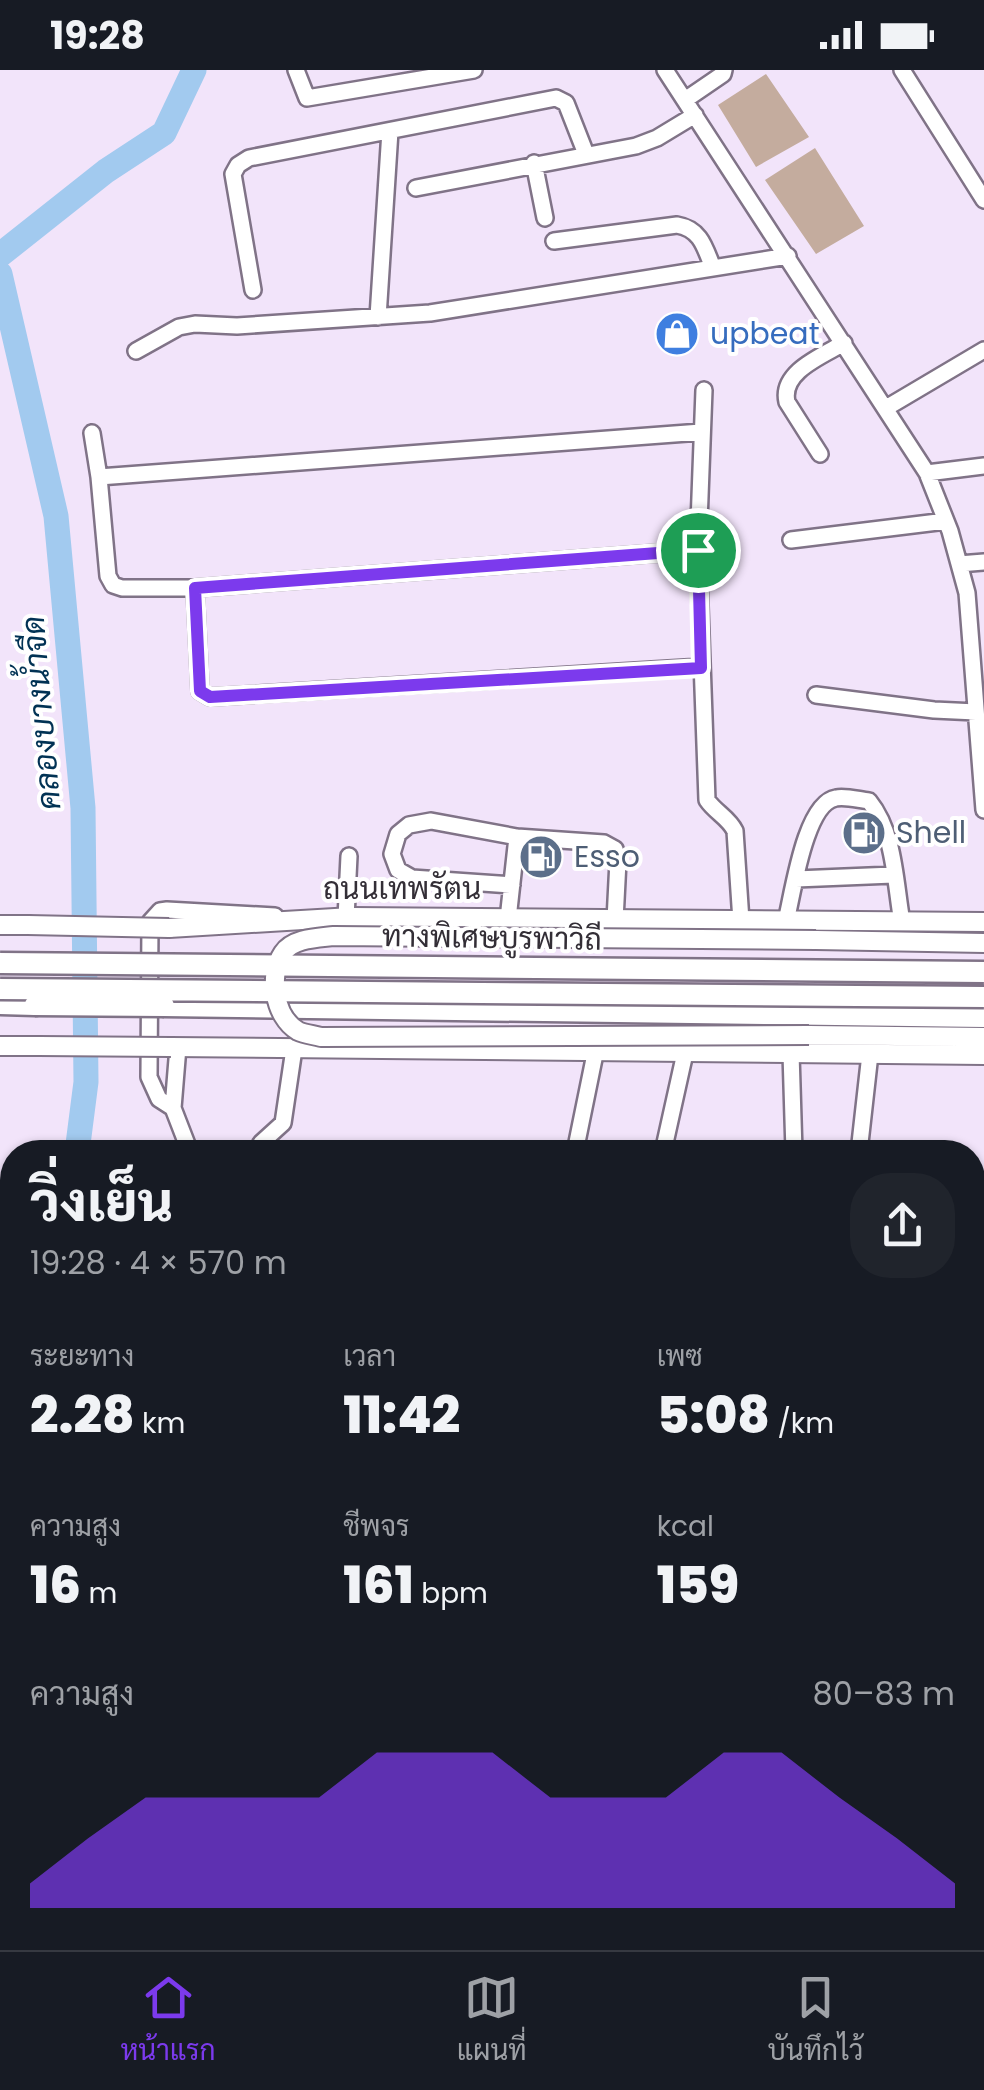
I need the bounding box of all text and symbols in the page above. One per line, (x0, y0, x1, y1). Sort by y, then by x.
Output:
text: 19:28 (50, 9, 145, 62)
shop icon: upbeat (654, 311, 700, 357)
place label: upbeat (710, 312, 820, 355)
pin (656, 508, 741, 593)
icon: arrive (671, 523, 726, 578)
water label: คลองบางน้ำจืด (4, 614, 71, 812)
fuel station icon: Shell (841, 810, 887, 856)
place label: Shell (896, 811, 966, 854)
fuel station icon: Esso (518, 834, 564, 880)
place label: Esso (574, 835, 640, 878)
street label: ถนนเทพรัตน (323, 867, 481, 910)
street label: ทางพิเศษบูรพาวิถี (382, 914, 602, 961)
text: วิ่งเย็น (30, 1163, 174, 1240)
button: share (850, 1173, 955, 1278)
text: 19:28 · 4 × 570 m (30, 1240, 287, 1285)
text: ระยะทาง (30, 1337, 134, 1376)
text: เวลา (343, 1337, 396, 1376)
text: เพซ (657, 1337, 703, 1376)
text: 2.28 (30, 1380, 135, 1451)
text: 11:42 (343, 1380, 460, 1451)
text: 5:08 (657, 1380, 770, 1451)
text: km (135, 1404, 185, 1443)
text: /km (770, 1404, 834, 1443)
text: ความสูง (30, 1507, 121, 1546)
text: ชีพจร (343, 1507, 410, 1546)
text: kcal (657, 1507, 714, 1546)
text: 16 (30, 1550, 81, 1621)
text: 161 (343, 1550, 414, 1621)
text: 159 (657, 1550, 739, 1621)
text: m (81, 1574, 117, 1613)
text: bpm (414, 1574, 488, 1613)
text: ความสูง (30, 1671, 134, 1716)
text: 80–83 m (813, 1671, 955, 1716)
tab: หน้าแรก (121, 1970, 216, 2072)
tab: แผนที่ (457, 1970, 527, 2072)
tab: บันทึกไว้ (768, 1970, 863, 2072)

